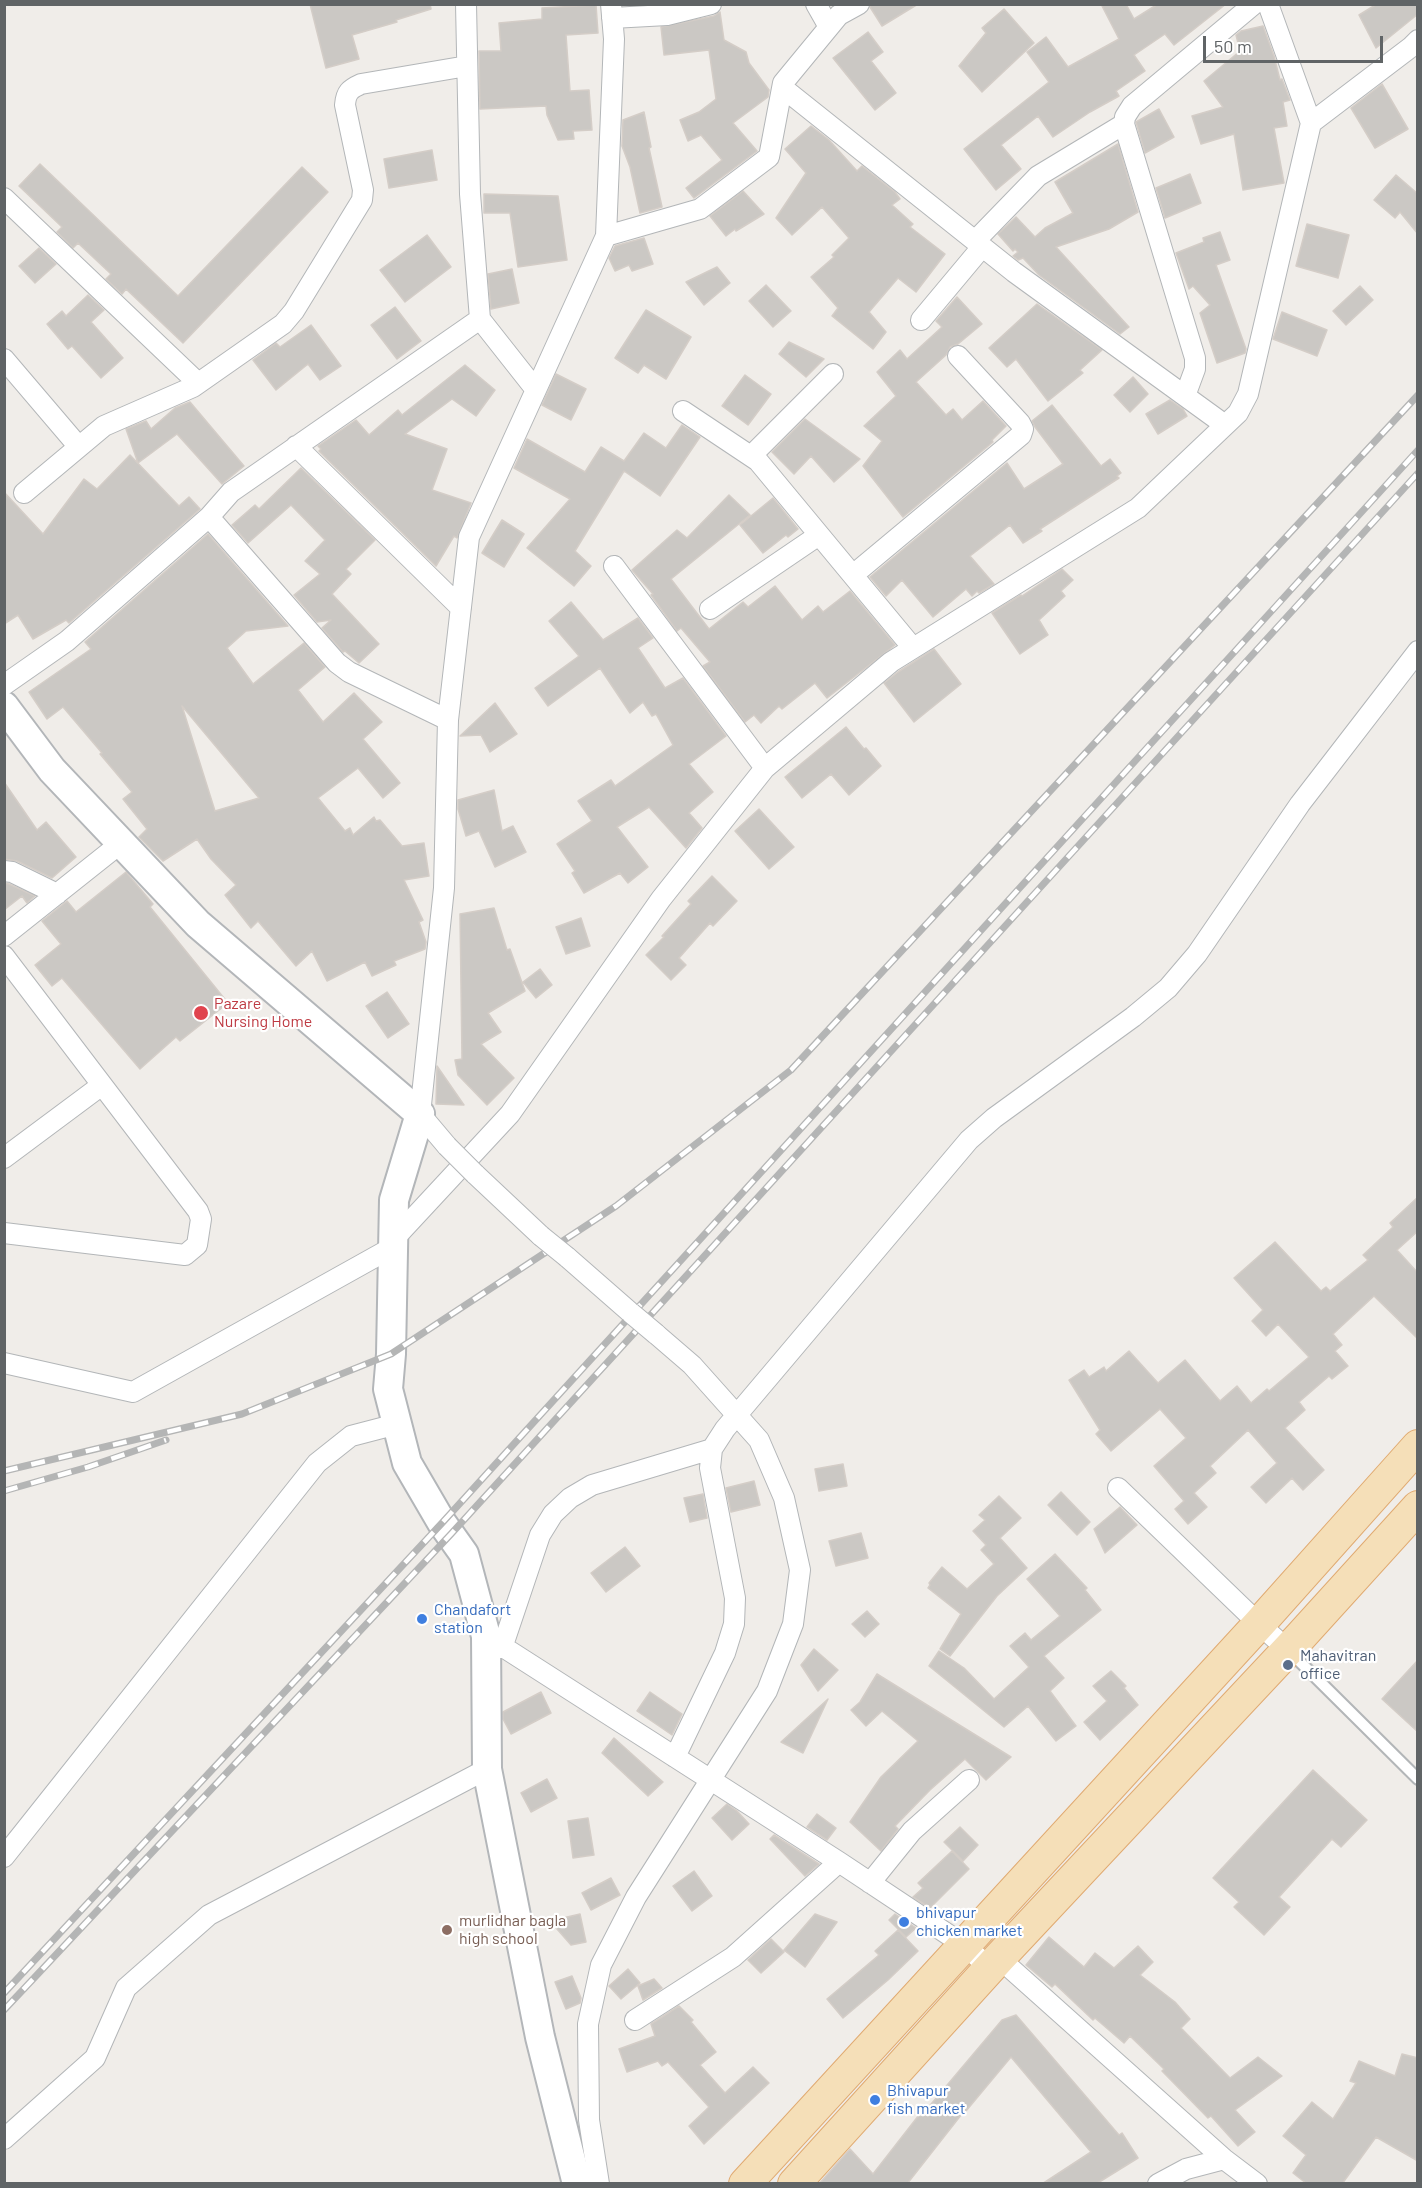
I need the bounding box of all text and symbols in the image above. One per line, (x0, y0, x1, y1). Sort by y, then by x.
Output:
scale bar (1206, 24, 1386, 62)
text: 50 m (1214, 35, 1252, 57)
place label: Pazare Nursing Home (214, 994, 312, 1032)
marker: Pazare Nursing Home (192, 1004, 210, 1022)
place label: Chandafort station (434, 1600, 511, 1638)
marker: Chandafort station (415, 1612, 429, 1626)
place label: Mahavitran office (1300, 1646, 1376, 1684)
marker: Mahavitran office (1281, 1658, 1295, 1672)
place label: bhivapur chicken market (916, 1903, 1023, 1941)
place label: murlidhar bagla high school (459, 1911, 566, 1949)
marker: bhivapur chicken market (897, 1915, 911, 1929)
marker: murlidhar bagla high school (440, 1923, 454, 1937)
place label: Bhivapur fish market (887, 2081, 965, 2119)
marker: Bhivapur fish market (868, 2093, 882, 2107)

